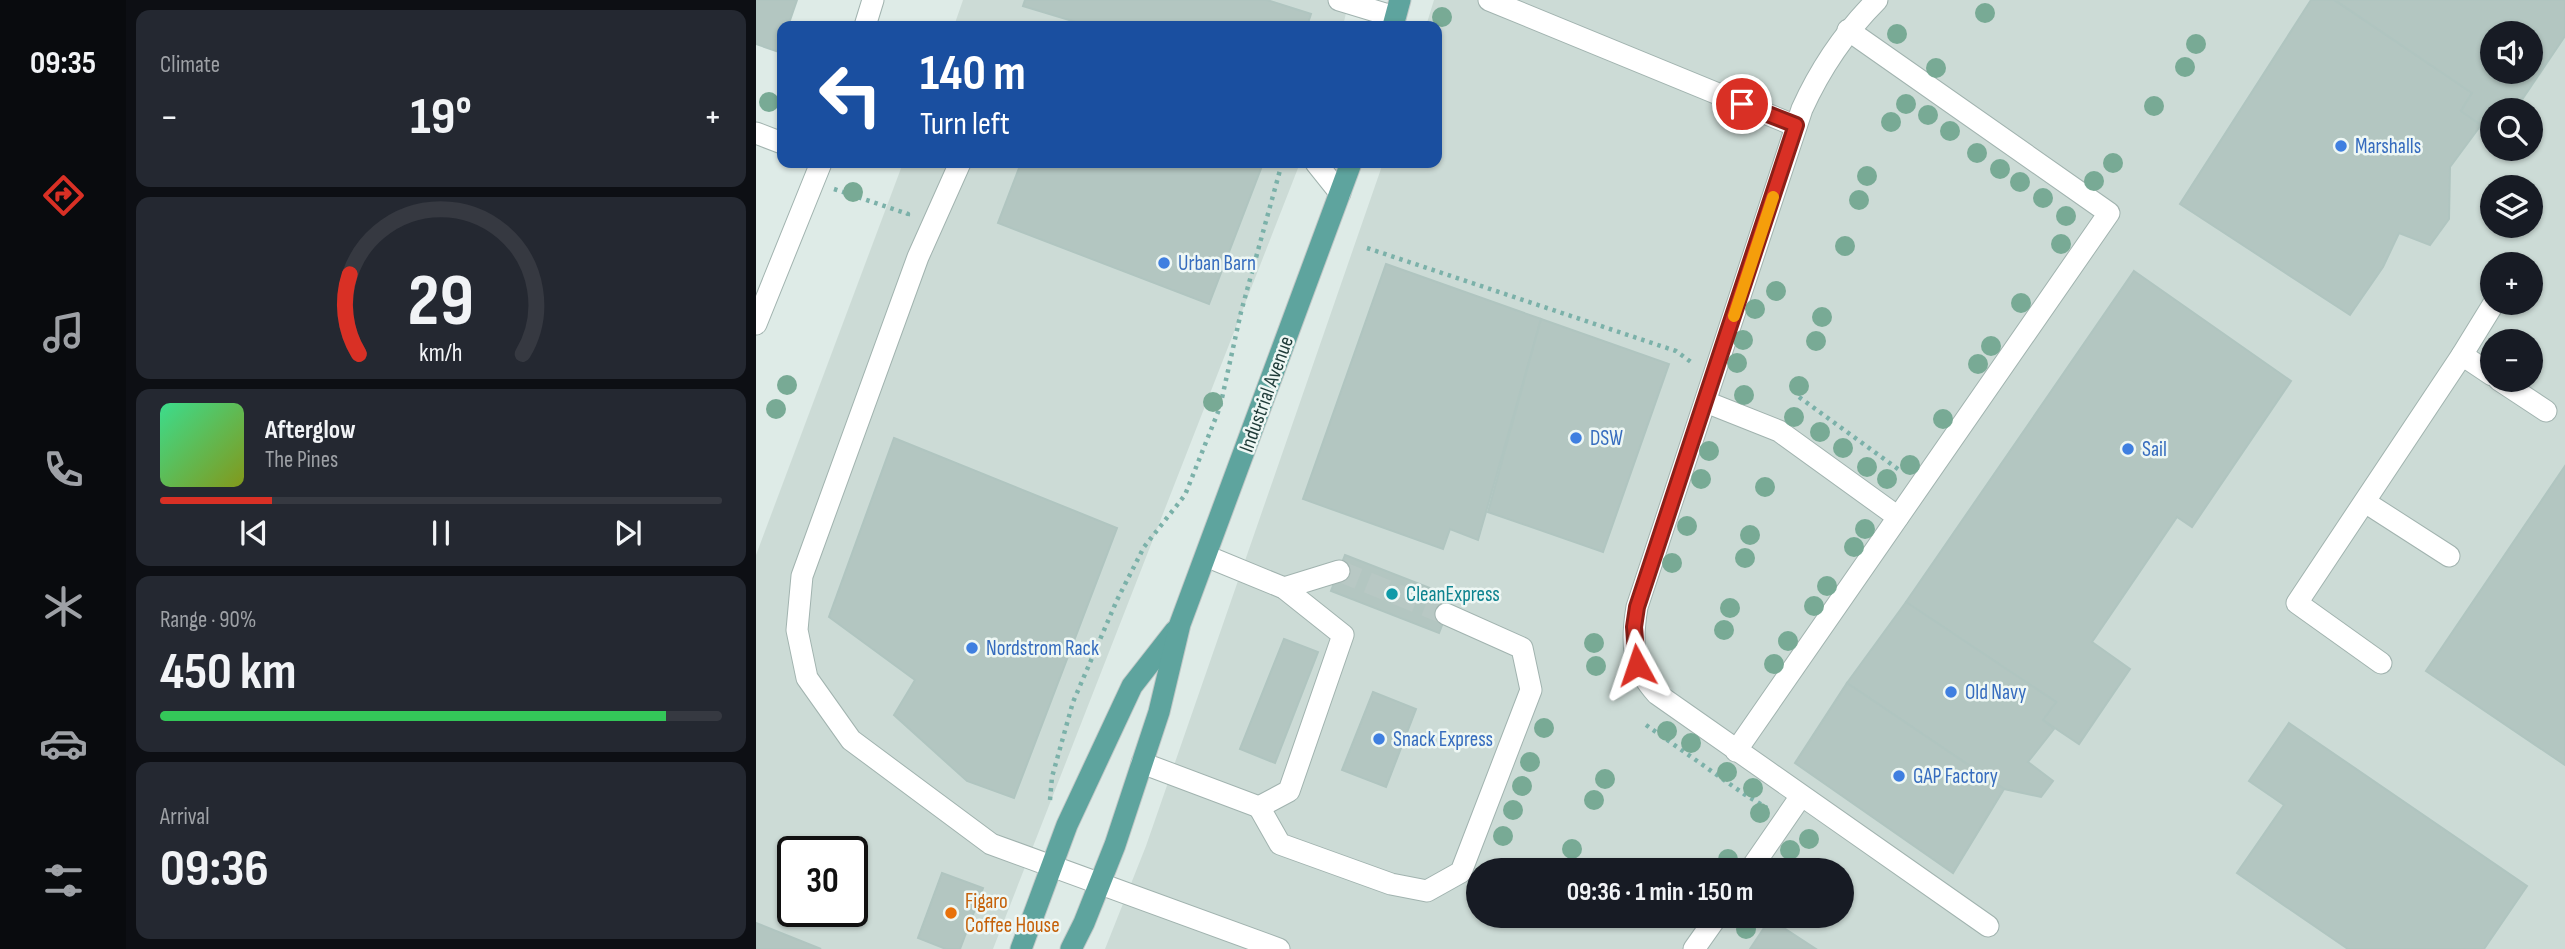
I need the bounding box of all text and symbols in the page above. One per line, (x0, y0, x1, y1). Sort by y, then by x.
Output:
map controls (2480, 21, 2543, 392)
button: sound (2480, 21, 2543, 84)
text: 09:35 (30, 44, 96, 83)
text: 140 m (920, 45, 1026, 104)
icon: left (805, 49, 896, 140)
text: Climate (160, 51, 220, 79)
pin (1712, 74, 1772, 134)
icon: arrive (1723, 85, 1761, 123)
text: 19° (410, 86, 472, 149)
text: − (160, 95, 179, 140)
text: + (703, 95, 722, 140)
button: search (2480, 98, 2543, 161)
text: Turn left (920, 105, 1010, 144)
place label: Marshalls (2355, 134, 2421, 159)
marker: Marshalls (2333, 138, 2349, 154)
icon: directions (39, 171, 88, 220)
button: layers (2480, 175, 2543, 238)
place label: Urban Barn (1178, 251, 1256, 276)
button: + (2480, 252, 2543, 315)
marker: Urban Barn (1156, 255, 1172, 271)
text: 29 (408, 258, 474, 346)
icon: music (39, 308, 88, 357)
button: − (2480, 329, 2543, 392)
street label: Industrial Avenue (1234, 333, 1299, 455)
text: km/h (419, 338, 463, 369)
text: Afterglow (265, 415, 356, 446)
place label: DSW (1590, 426, 1623, 451)
marker: DSW (1568, 430, 1584, 446)
place label: Sail (2142, 437, 2167, 462)
marker: Sail (2120, 441, 2136, 457)
icon: phone (39, 445, 88, 494)
text: The Pines (265, 446, 338, 474)
icon: previous (235, 514, 273, 552)
icon: pause (422, 514, 460, 552)
icon: next (609, 514, 647, 552)
icon: climate (39, 582, 88, 631)
place label: CleanExpress (1406, 582, 1500, 607)
marker: CleanExpress (1384, 586, 1400, 602)
text: Range · 90% (160, 606, 256, 634)
position arrow (1600, 628, 1674, 702)
place label: Nordstrom Rack (986, 636, 1099, 661)
marker: Nordstrom Rack (964, 640, 980, 656)
text: 450 km (160, 641, 296, 704)
place label: Old Navy (1965, 680, 2026, 705)
marker: Old Navy (1943, 684, 1959, 700)
icon: car (39, 719, 88, 768)
place label: Snack Express (1393, 727, 1493, 752)
marker: Snack Express (1371, 731, 1387, 747)
place label: GAP Factory (1913, 764, 1998, 789)
marker: GAP Factory (1891, 768, 1907, 784)
text: Arrival (160, 803, 209, 831)
speed limit sign: 30 (777, 836, 868, 927)
text: 09:36 (160, 838, 269, 901)
icon: filters (39, 856, 88, 905)
text: 09:36 · 1 min · 150 m (1567, 877, 1753, 908)
place label: Figaro Coffee House (965, 889, 1060, 938)
marker: Figaro Coffee House (943, 905, 959, 921)

